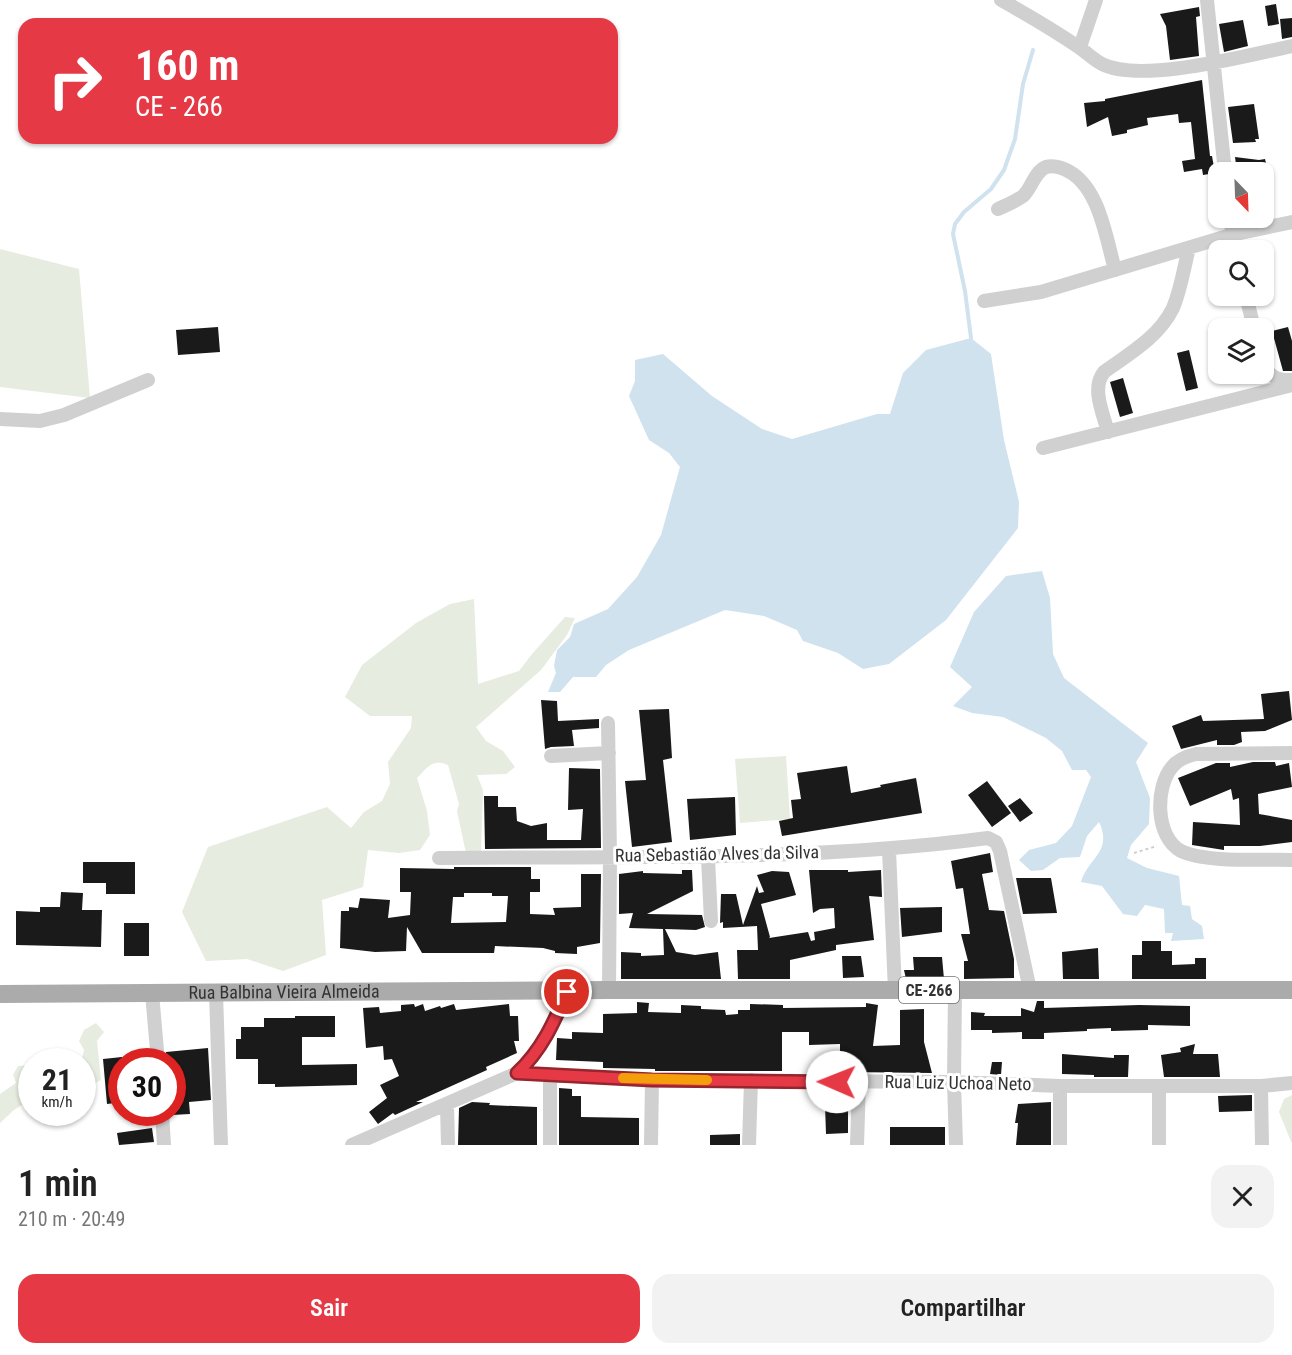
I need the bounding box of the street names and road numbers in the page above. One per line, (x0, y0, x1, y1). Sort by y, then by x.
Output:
street label: Rua Sebastião Alves da Silva (615, 841, 819, 866)
road number: CE-266 (899, 977, 959, 1003)
street label: Rua Balbina Vieira Almeida (188, 981, 380, 1003)
street label: Rua Luiz Uchoa Neto (884, 1071, 1032, 1094)

